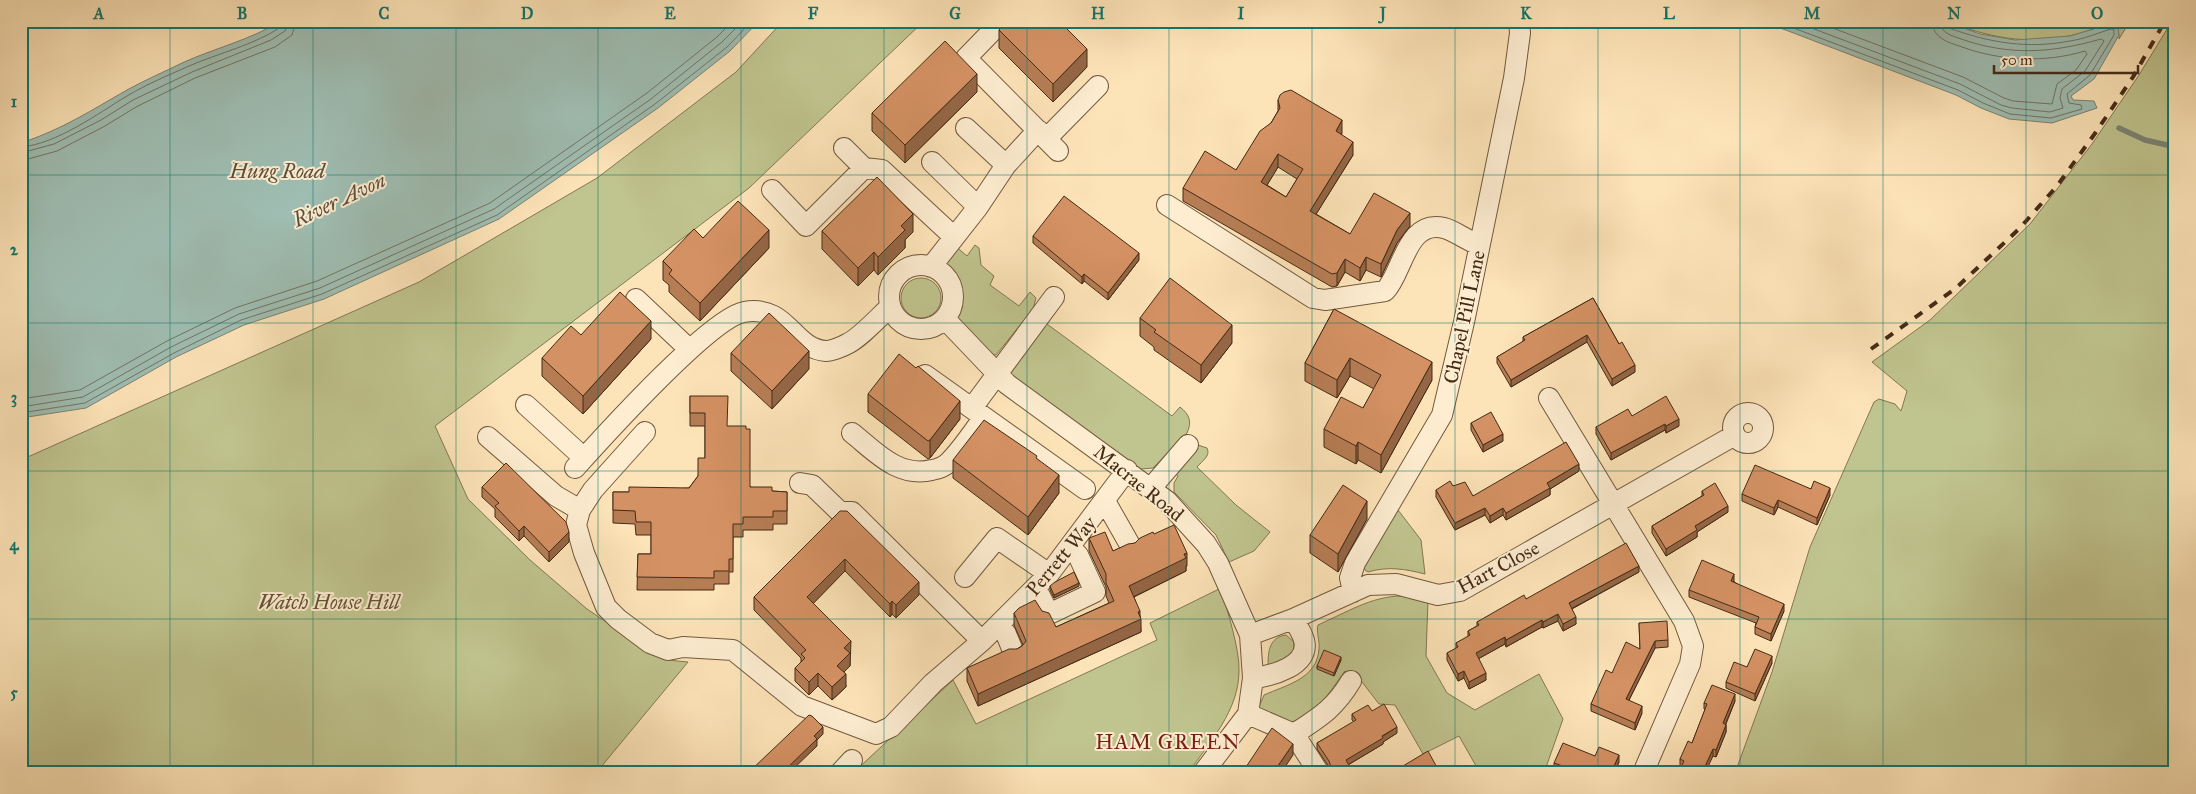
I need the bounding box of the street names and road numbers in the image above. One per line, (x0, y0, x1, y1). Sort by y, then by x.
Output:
street label: Chapel Pill Lane (1438, 248, 1490, 386)
street label: Macrae Road (1089, 439, 1189, 527)
street label: Perrett Way (1021, 511, 1102, 601)
street label: Hart Close (1453, 535, 1543, 599)

